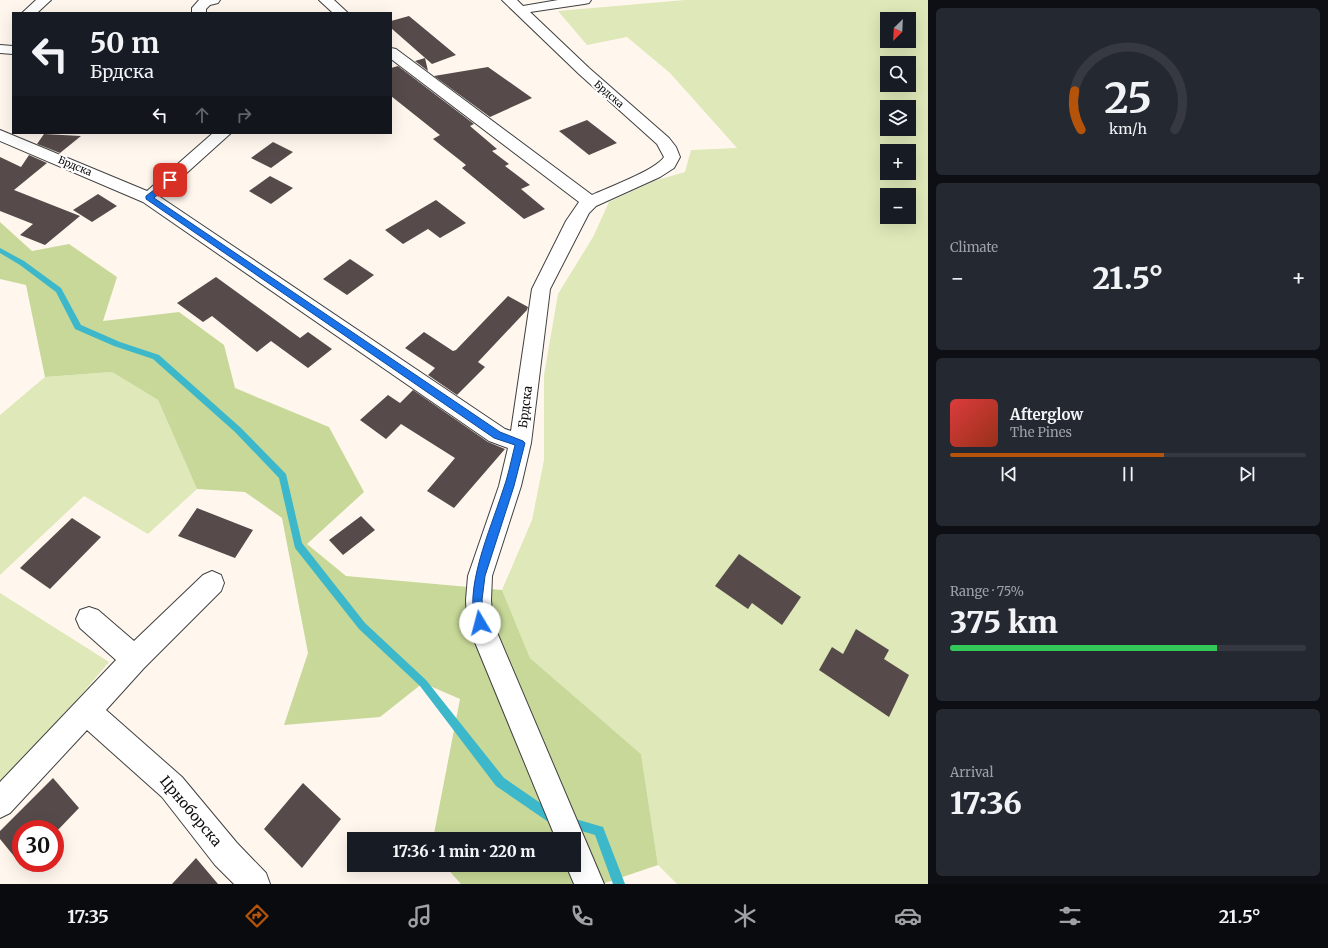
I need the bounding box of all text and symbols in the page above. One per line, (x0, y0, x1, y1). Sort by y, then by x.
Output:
north arrow (880, 12, 916, 48)
map controls (880, 12, 916, 224)
text: 50 m (90, 25, 159, 61)
icon: left (24, 28, 76, 80)
button: search (880, 56, 916, 92)
text: Брдска (90, 60, 154, 83)
text: 25 (1104, 71, 1152, 123)
street label: Брдска (591, 77, 627, 111)
button: layers (880, 100, 916, 136)
icon: left (149, 104, 171, 126)
icon: ahead (191, 104, 213, 126)
icon: right (233, 104, 255, 126)
text: km/h (1109, 119, 1147, 137)
button: + (880, 144, 916, 180)
street label: Брдска (56, 153, 94, 179)
pin (153, 163, 187, 197)
icon: arrive (159, 169, 181, 191)
button: − (880, 188, 916, 224)
text: Climate (950, 239, 998, 256)
text: 21.5° (1093, 259, 1163, 297)
text: − (950, 264, 965, 292)
text: + (1291, 264, 1306, 292)
street label: Брдска (515, 384, 535, 429)
text: Afterglow (1010, 405, 1083, 424)
text: The Pines (1010, 424, 1072, 441)
icon: previous (998, 463, 1020, 485)
icon: pause (1117, 463, 1139, 485)
icon: next (1236, 463, 1258, 485)
text: Range · 75% (950, 583, 1024, 600)
position arrow (459, 602, 501, 644)
text: 375 km (950, 603, 1058, 641)
text: Arrival (950, 764, 993, 781)
street label: Црноборска (156, 772, 226, 850)
text: 17:36 (950, 784, 1022, 822)
speed limit sign: 30 (12, 820, 64, 872)
text: 17:36 · 1 min · 220 m (393, 842, 535, 861)
icon: directions (243, 902, 271, 930)
icon: music (406, 902, 434, 930)
icon: phone (568, 902, 596, 930)
icon: climate (731, 902, 759, 930)
icon: car (894, 902, 922, 930)
icon: filters (1056, 902, 1084, 930)
text: 17:35 (67, 905, 109, 928)
text: 21.5° (1219, 905, 1261, 928)

